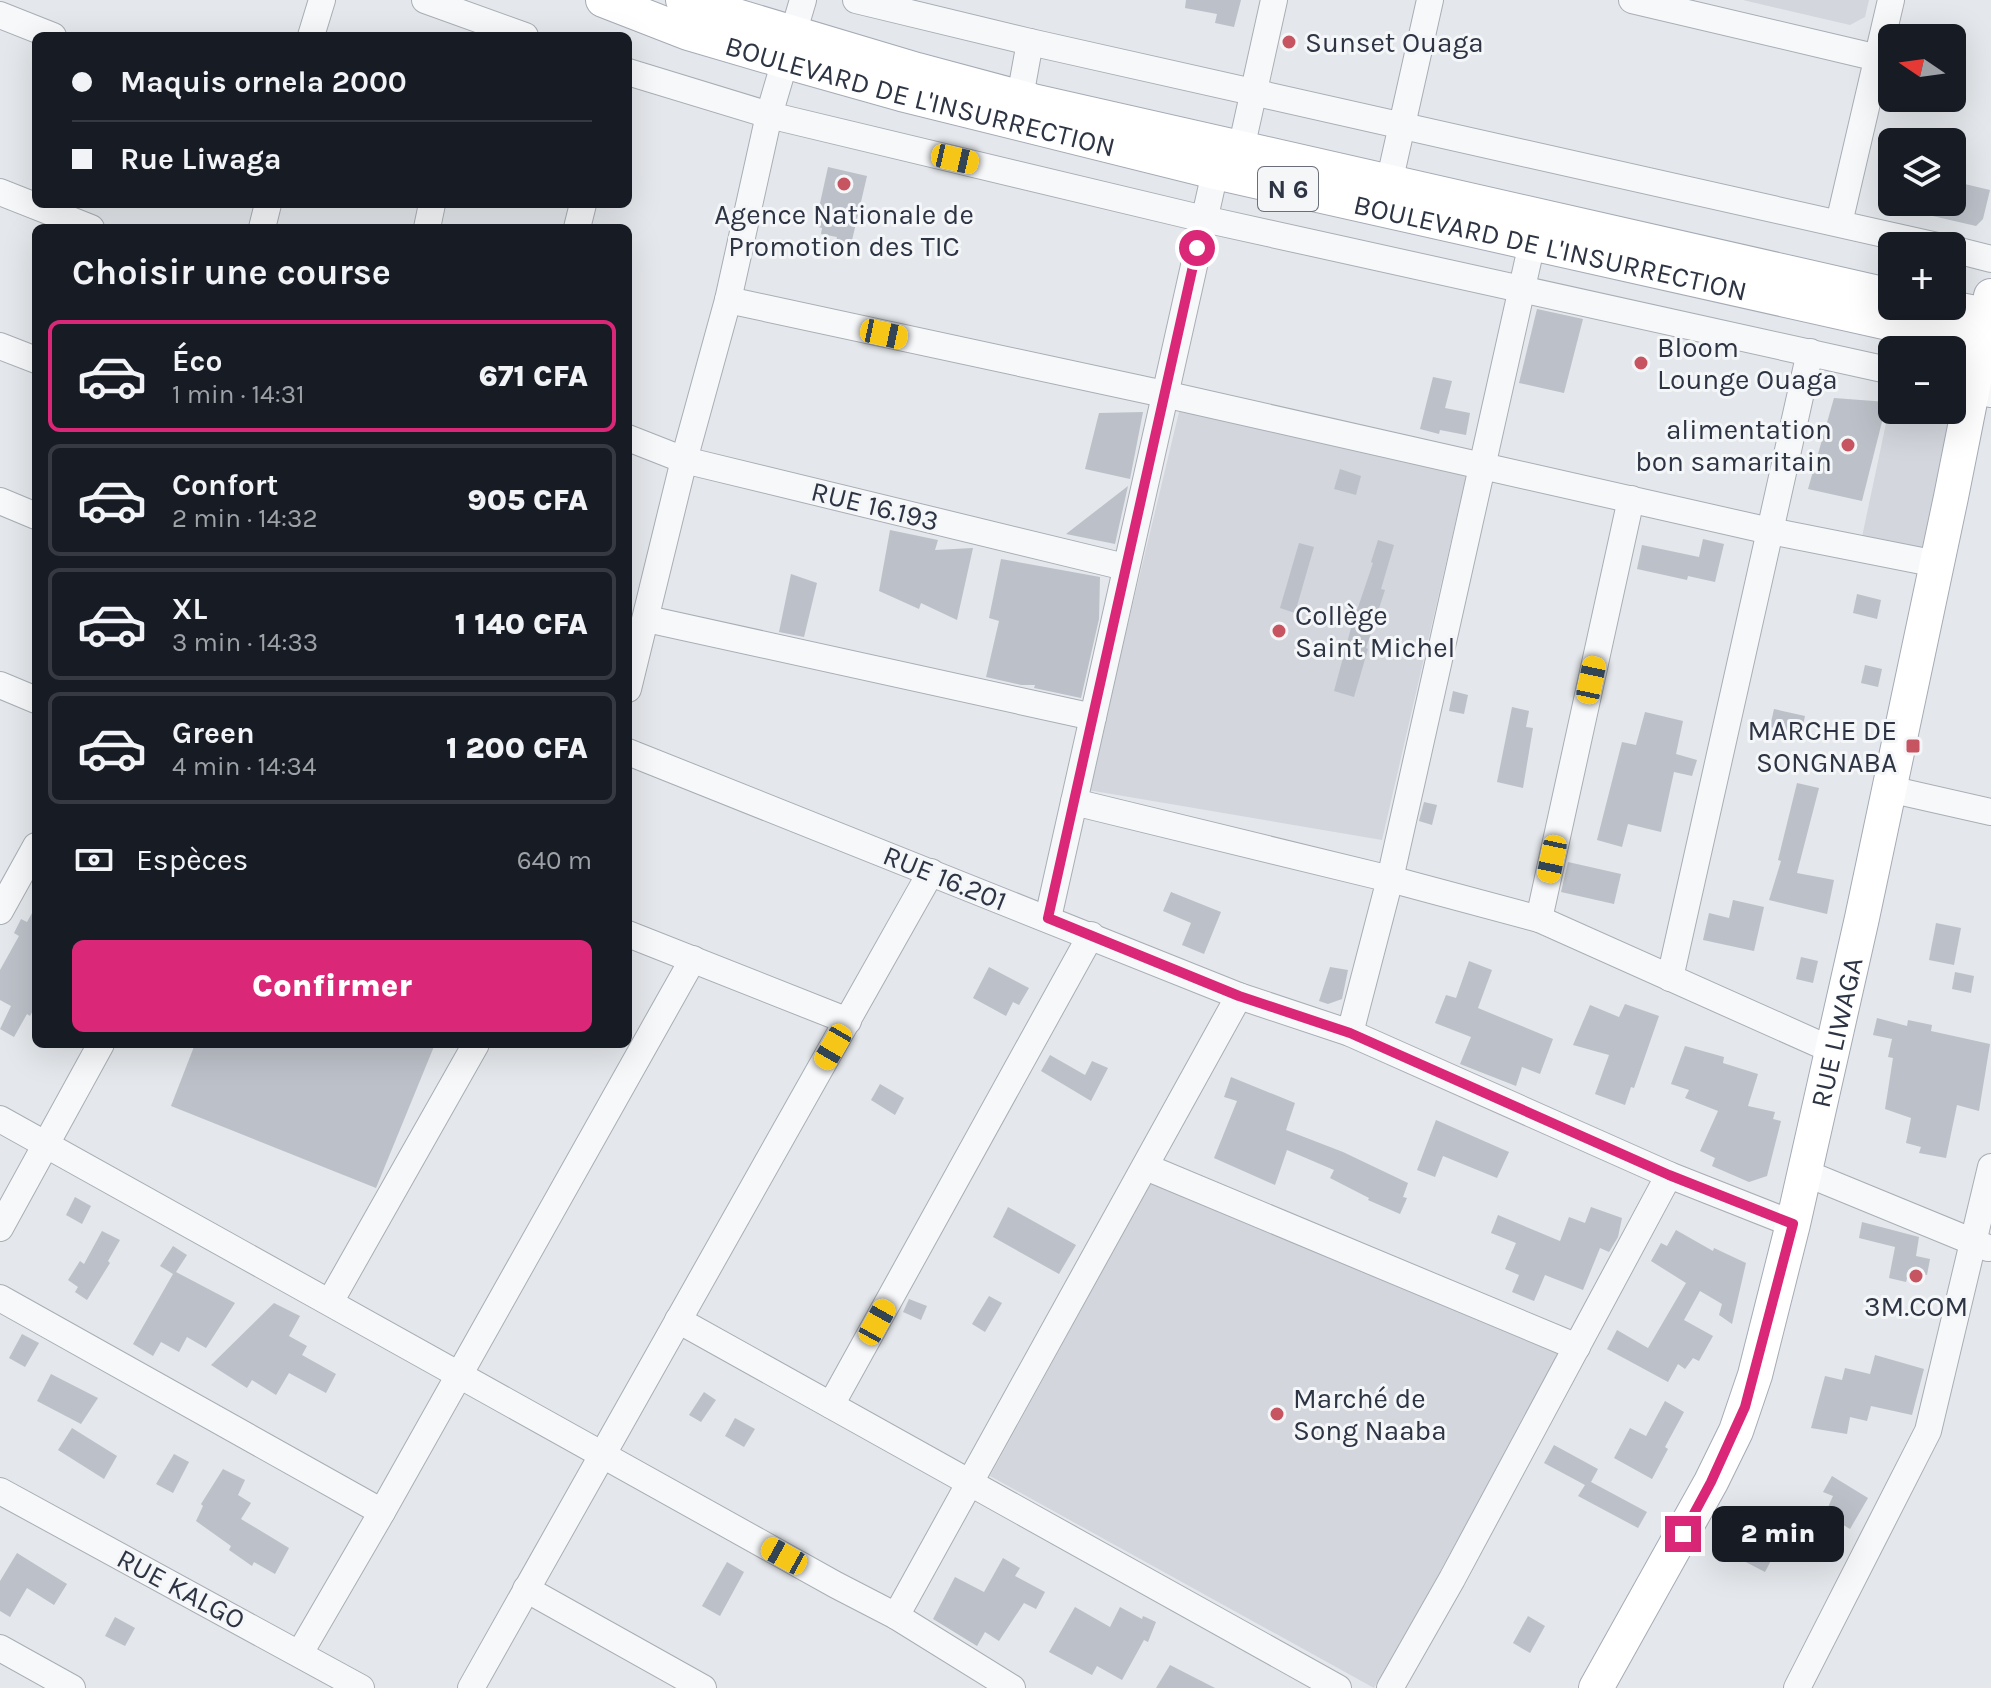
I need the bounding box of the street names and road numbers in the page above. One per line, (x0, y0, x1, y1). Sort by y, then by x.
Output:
street label: BOULEVARD DE L'INSURRECTION (722, 28, 1119, 163)
road number: N 6 (1258, 167, 1318, 211)
street label: BOULEVARD DE L'INSURRECTION (1351, 187, 1750, 307)
street label: RUE 16.193 (808, 474, 942, 538)
street label: RUE 16.201 (878, 838, 1012, 918)
street label: RUE LIWAGA (1803, 954, 1869, 1111)
street label: RUE KALGO (111, 1542, 251, 1636)

